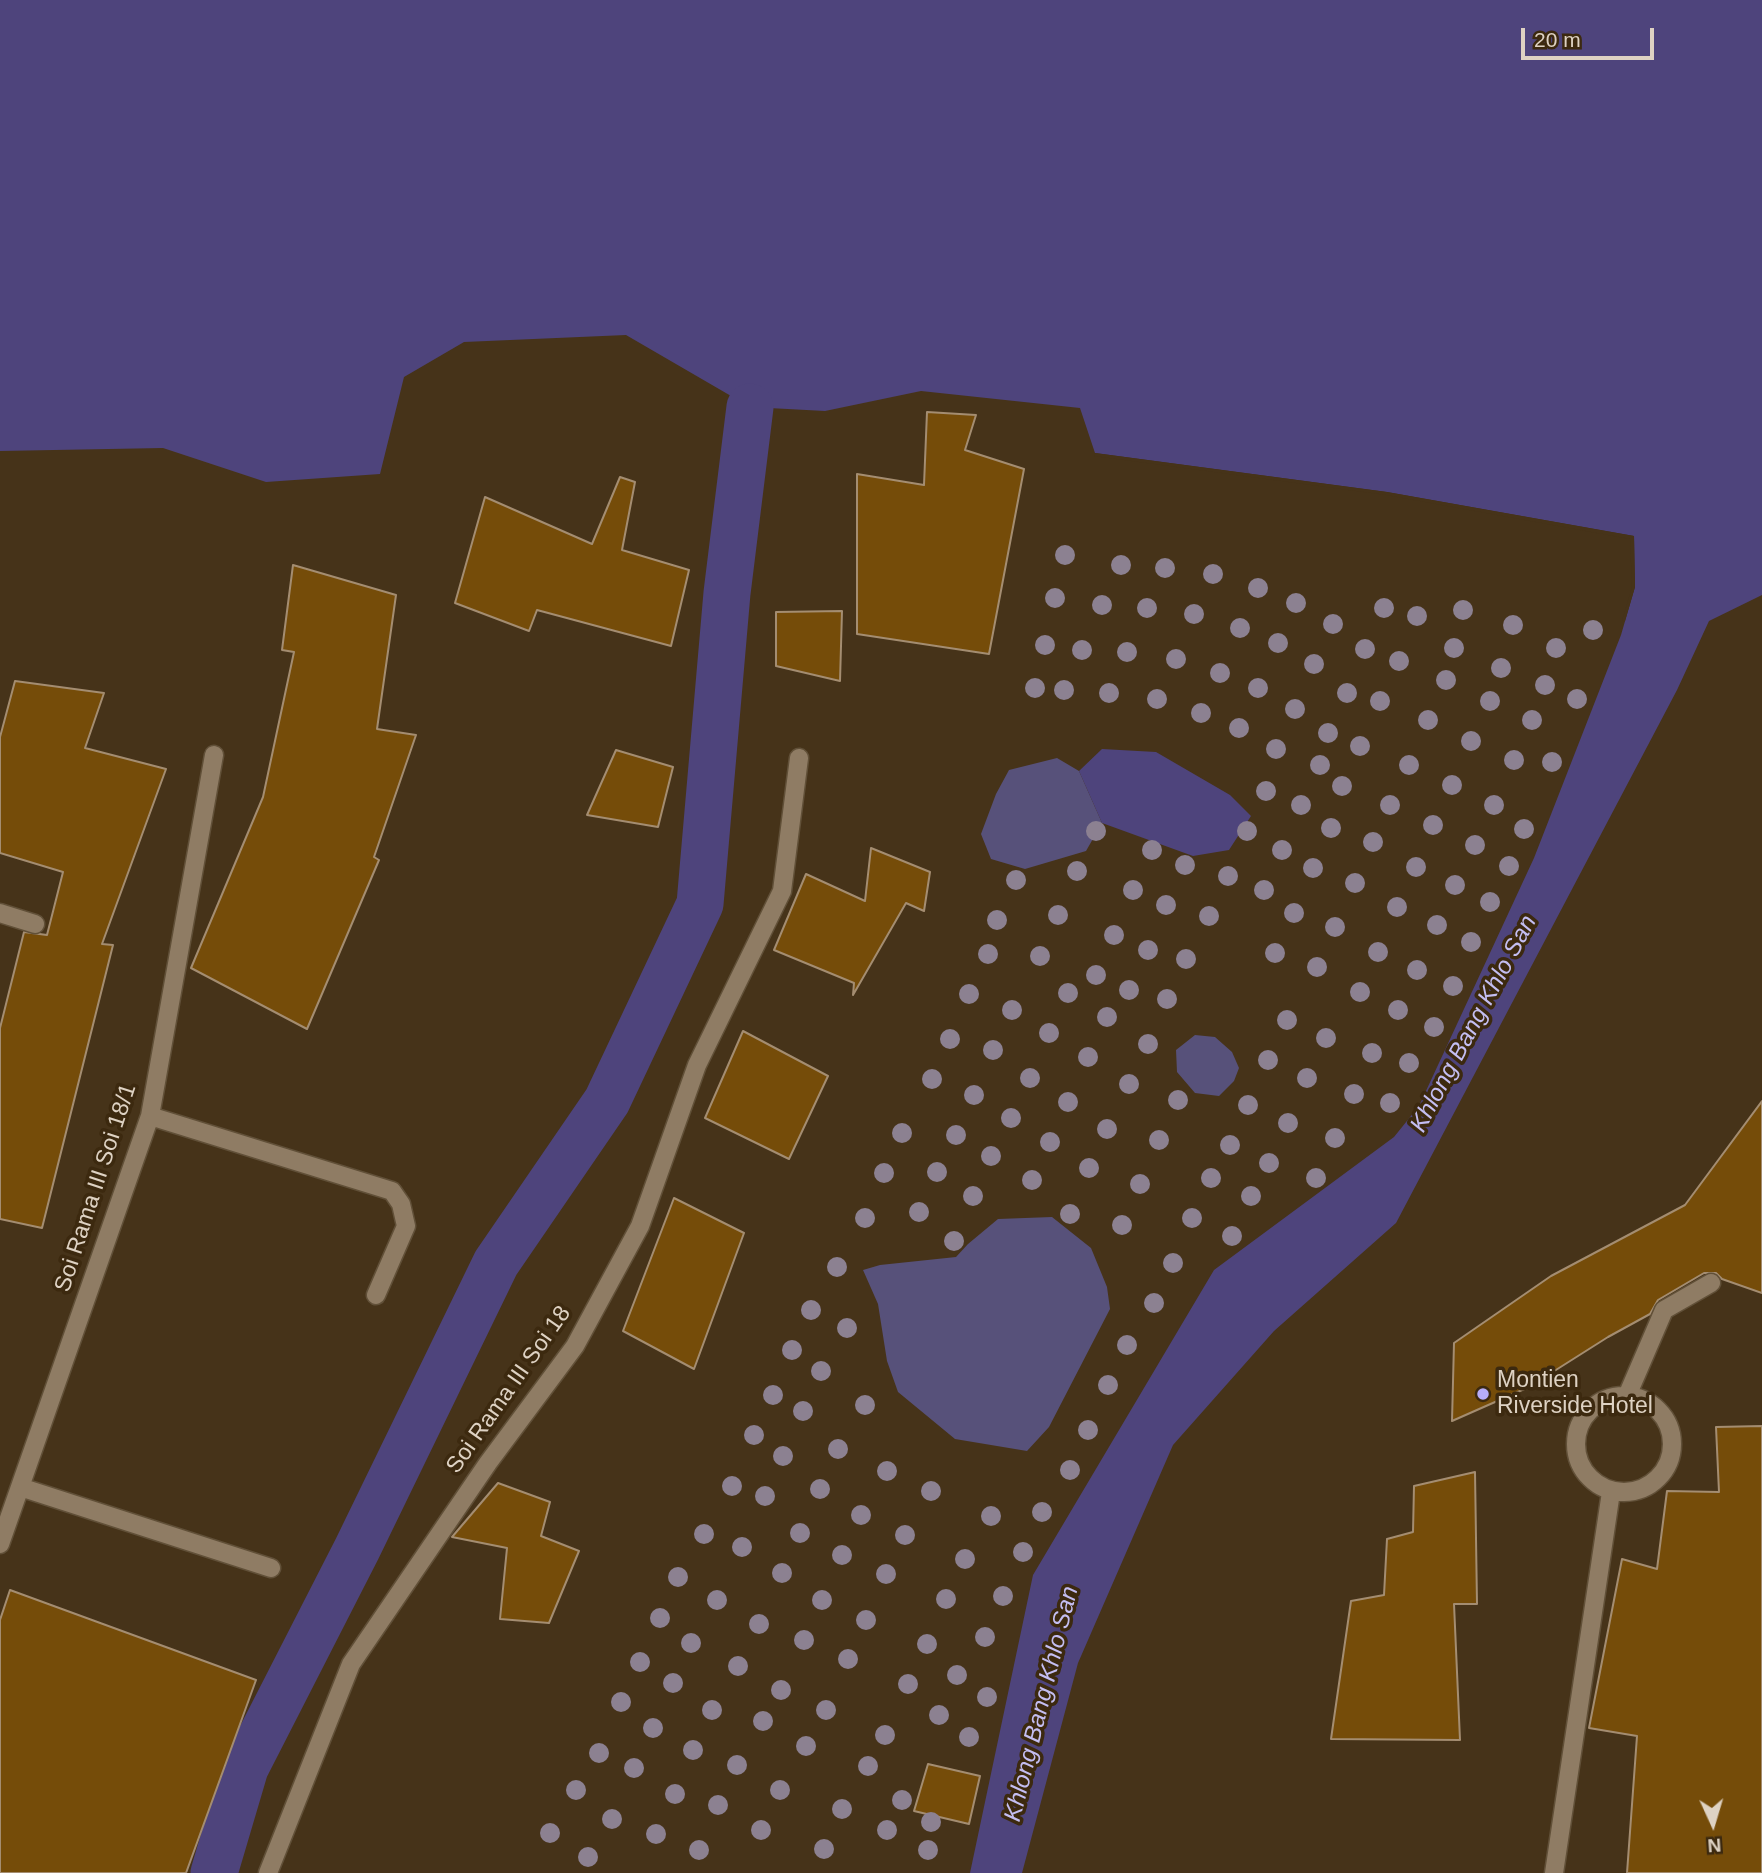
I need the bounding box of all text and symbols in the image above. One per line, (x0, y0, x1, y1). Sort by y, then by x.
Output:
scale bar (1524, 14, 1657, 58)
text: 20 m (1534, 28, 1581, 51)
water label: Khlong Bang Khlo San (1405, 911, 1543, 1137)
street label: Soi Rama III Soi 18/1 (49, 1080, 143, 1296)
street label: Soi Rama III Soi 18 (441, 1301, 577, 1479)
place label: Montien Riverside Hotel (1497, 1367, 1653, 1421)
marker: Montien Riverside Hotel (1475, 1386, 1491, 1402)
water label: Khlong Bang Khlo San (999, 1583, 1085, 1825)
north arrow (1678, 1789, 1748, 1859)
text: N (1707, 1834, 1722, 1856)

